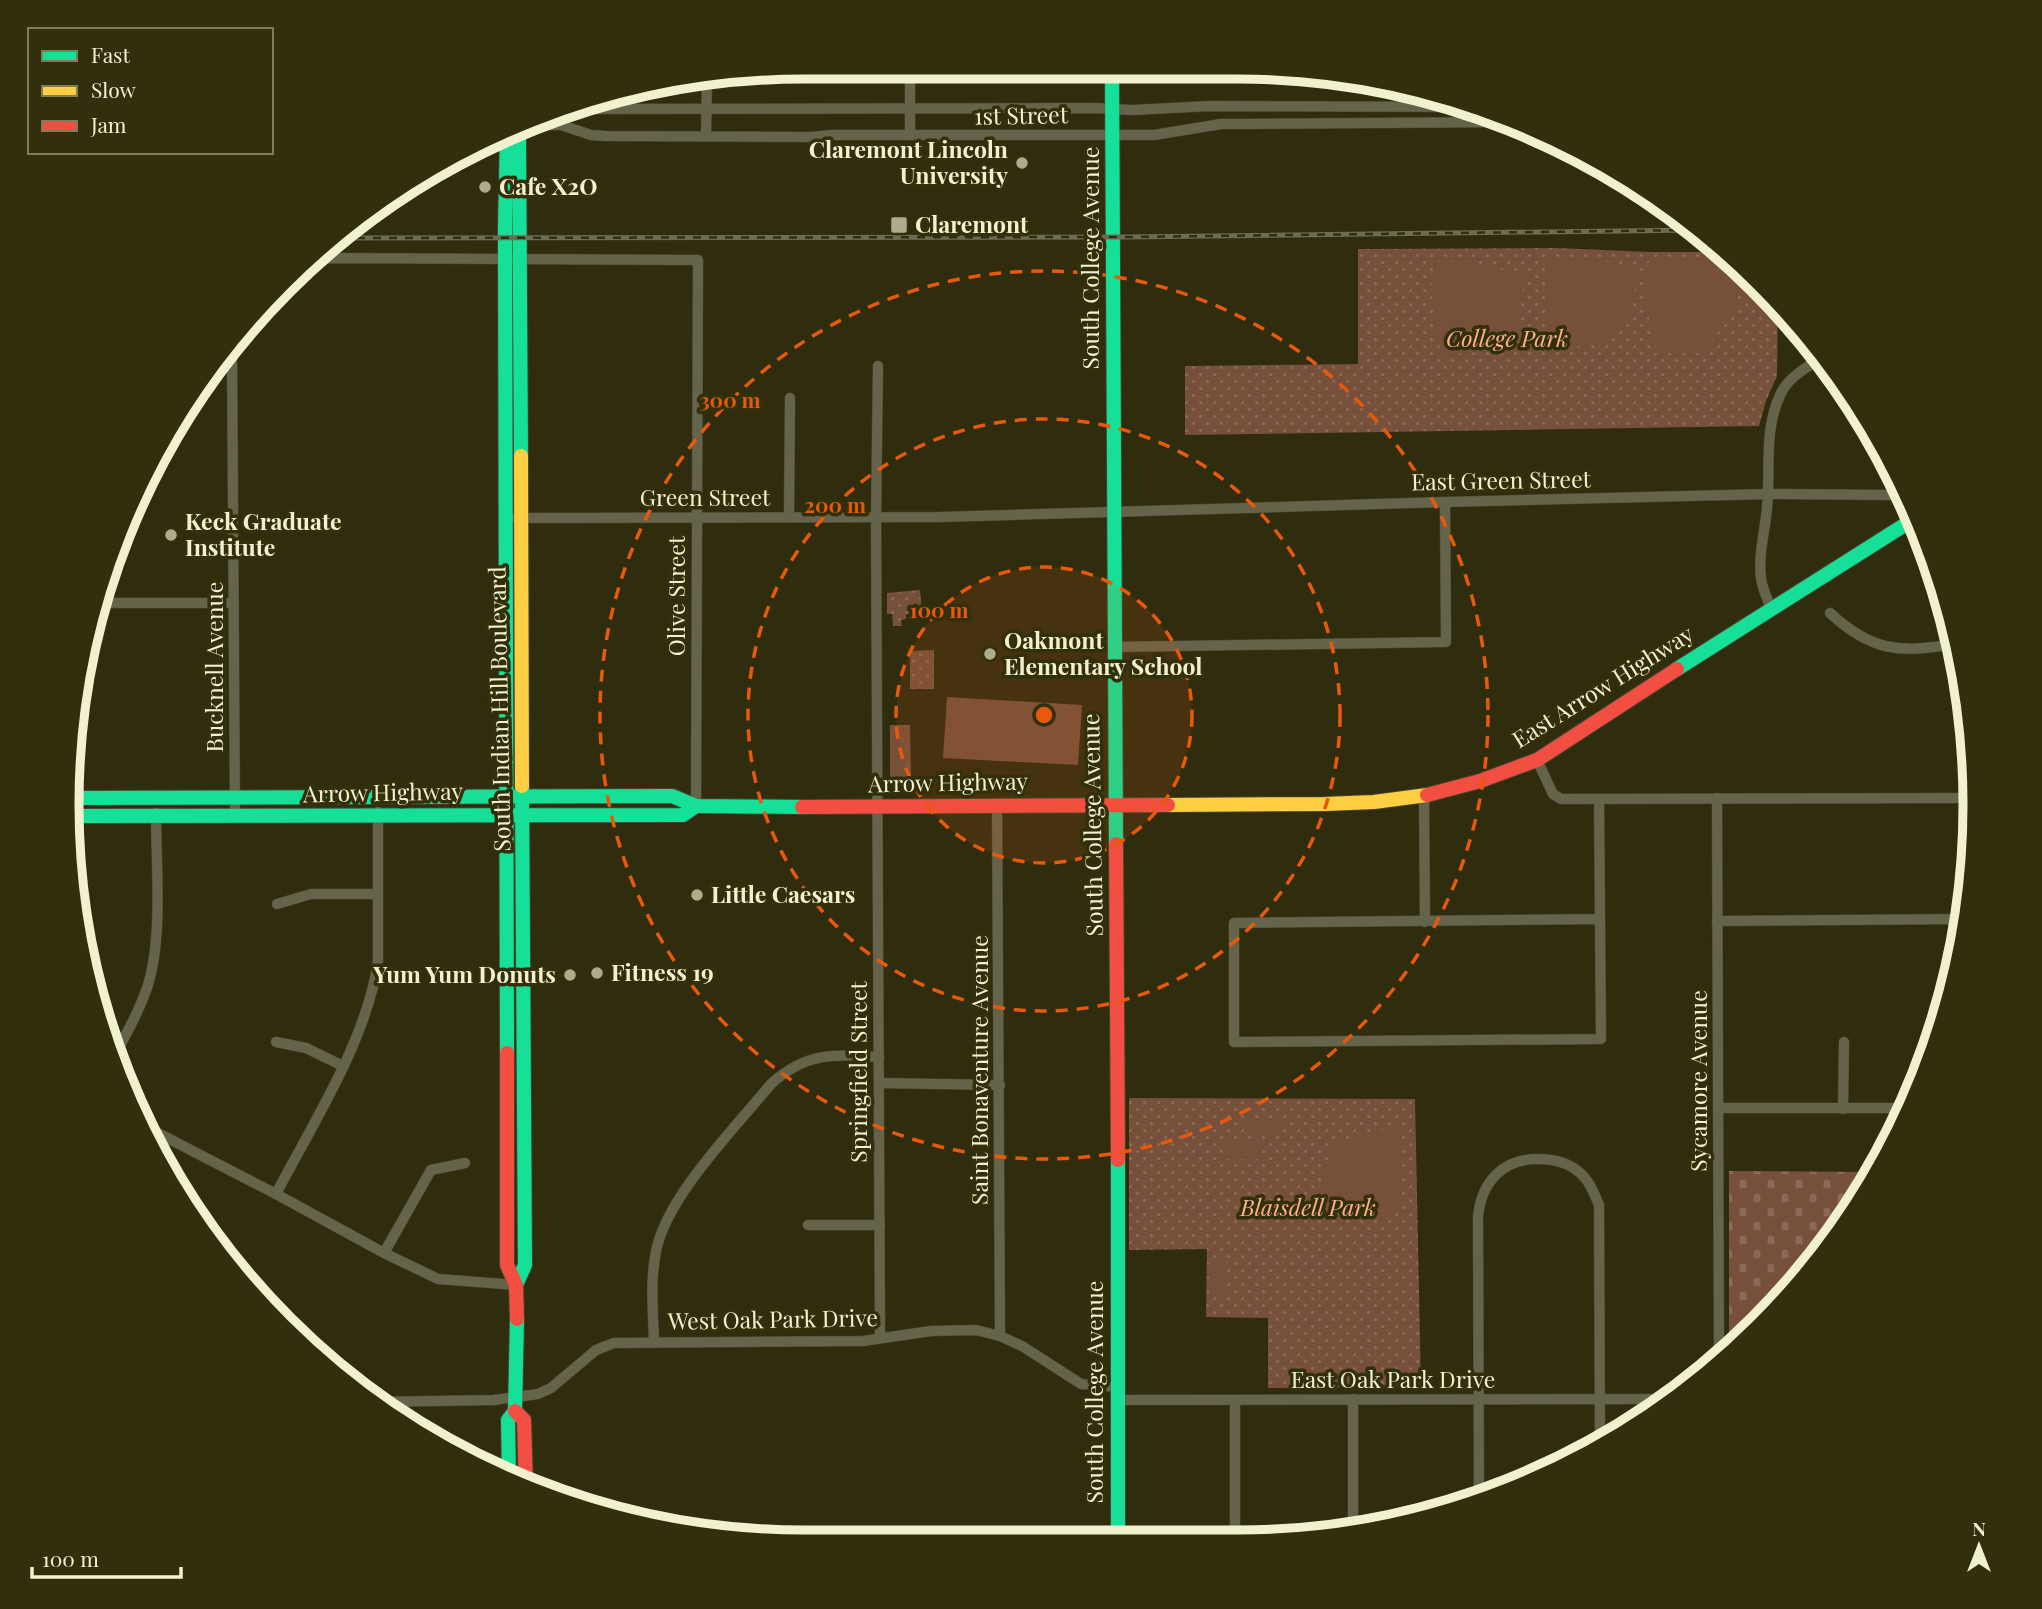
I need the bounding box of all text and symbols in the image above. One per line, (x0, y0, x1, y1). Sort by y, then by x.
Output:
legend (28, 28, 273, 154)
text: Fast (91, 40, 130, 68)
text: Slow (91, 75, 136, 103)
street label: 1st Street (974, 98, 1069, 131)
text: Jam (90, 110, 127, 138)
place label: Claremont Lincoln University (809, 133, 1008, 190)
street label: South College Avenue (1074, 147, 1105, 369)
marker: Claremont Lincoln University (1014, 155, 1030, 171)
place label: Cafe X2O (499, 170, 598, 201)
marker: Cafe X2O (477, 179, 493, 195)
place label: Claremont (915, 208, 1029, 239)
marker: Claremont (889, 215, 909, 235)
park label: College Park (1446, 322, 1568, 353)
text: 300 m (699, 385, 761, 413)
street label: East Green Street (1411, 462, 1592, 497)
street label: Green Street (640, 481, 771, 512)
text: 200 m (804, 490, 866, 518)
place label: Keck Graduate Institute (185, 505, 342, 562)
marker: Keck Graduate Institute (163, 527, 179, 543)
street label: Olive Street (660, 535, 691, 656)
street label: South Indian Hill Boulevard (481, 566, 516, 852)
street label: Bucknell Avenue (198, 582, 229, 752)
text: 100 m (909, 595, 969, 623)
street label: East Arrow Highway (1506, 617, 1699, 754)
place label: Oakmont Elementary School (1004, 624, 1202, 681)
marker: Oakmont Elementary School (982, 646, 998, 662)
centre of rings (1032, 703, 1056, 727)
street label: South College Avenue (1074, 713, 1109, 937)
street label: Arrow Highway (867, 765, 1029, 798)
street label: Arrow Highway (302, 775, 464, 808)
place label: Little Caesars (711, 878, 855, 909)
marker: Little Caesars (689, 887, 705, 903)
street label: Saint Bonaventure Avenue (963, 935, 994, 1205)
place label: Fitness 19 (611, 956, 714, 987)
place label: Yum Yum Donuts (372, 958, 556, 989)
marker: Fitness 19 (589, 965, 605, 981)
marker: Yum Yum Donuts (562, 967, 578, 983)
street label: Springfield Street (842, 980, 873, 1163)
street label: Sycamore Avenue (1682, 990, 1713, 1172)
park label: Blaisdell Park (1239, 1191, 1376, 1222)
street label: South College Avenue (1078, 1281, 1109, 1503)
street label: West Oak Park Drive (667, 1301, 878, 1336)
street label: East Oak Park Drive (1291, 1363, 1495, 1394)
north arrow (1944, 1511, 2014, 1581)
text: N (1972, 1515, 1986, 1541)
scale bar (32, 1536, 180, 1580)
text: 100 m (42, 1544, 99, 1572)

